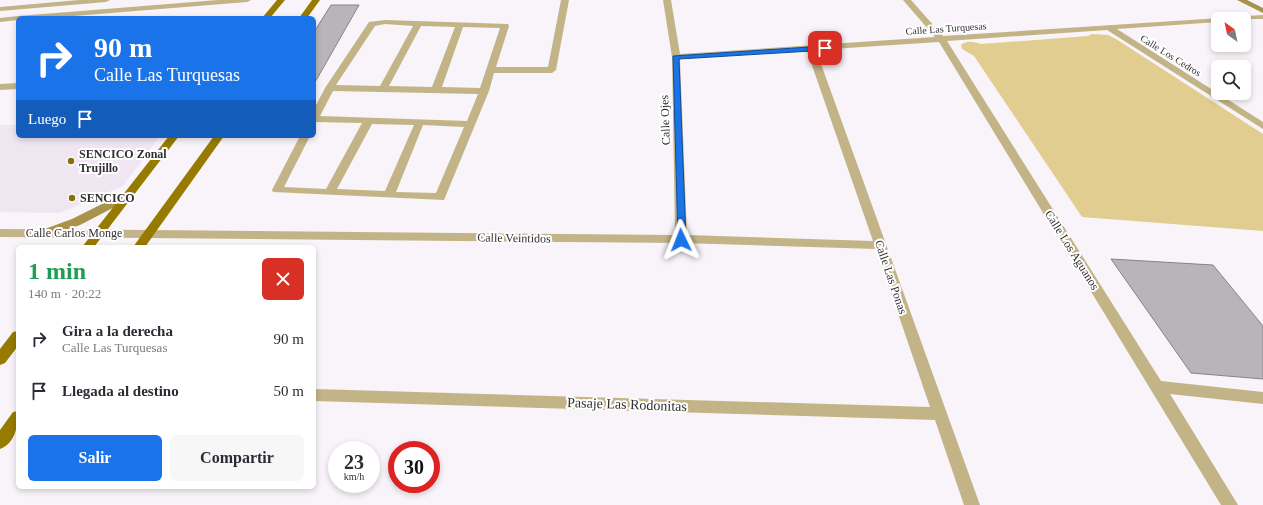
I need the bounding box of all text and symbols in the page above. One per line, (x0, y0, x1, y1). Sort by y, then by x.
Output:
north arrow (1211, 12, 1251, 52)
map controls (1211, 12, 1251, 100)
street label: Calle Las Turquesas (905, 20, 987, 37)
pin (808, 31, 842, 65)
icon: right (28, 32, 80, 84)
text: 90 m (94, 32, 152, 63)
street label: Calle Los Cedros (1138, 32, 1203, 79)
icon: arrive (814, 37, 836, 59)
button: search (1211, 60, 1251, 100)
text: Calle Las Turquesas (94, 65, 240, 85)
street label: Calle Ojes (657, 94, 673, 145)
icon: arrive (74, 108, 96, 130)
text: Luego (28, 111, 66, 127)
place label: SENCICO Zonal Trujillo (79, 147, 167, 175)
marker: SENCICO Zonal Trujillo (66, 156, 76, 166)
place label: SENCICO (80, 191, 135, 205)
marker: SENCICO (67, 193, 77, 203)
street label: Calle Los Aguanos (1042, 208, 1102, 293)
position arrow (660, 219, 702, 261)
street label: Calle Carlos Monge (26, 226, 122, 240)
street label: Calle Veintidos (477, 230, 551, 246)
street label: Calle Las Ponas (872, 238, 910, 316)
text: 1 min (28, 258, 86, 284)
button: close (262, 258, 304, 300)
text: 140 m · 20:22 (28, 286, 101, 301)
text: Gira a la derecha (62, 323, 173, 339)
icon: right (28, 328, 50, 350)
text: 90 m (274, 331, 304, 347)
text: Calle Las Turquesas (62, 340, 167, 355)
icon: arrive (28, 380, 50, 402)
text: Llegada al destino (62, 383, 179, 399)
text: 50 m (274, 383, 304, 399)
street label: Pasaje Las Rodonitas (567, 395, 687, 414)
button: Salir (28, 435, 162, 481)
button: Compartir (170, 435, 304, 481)
speed limit sign: 30 (388, 441, 440, 493)
text: 23 (344, 451, 364, 473)
text: km/h (344, 471, 364, 482)

